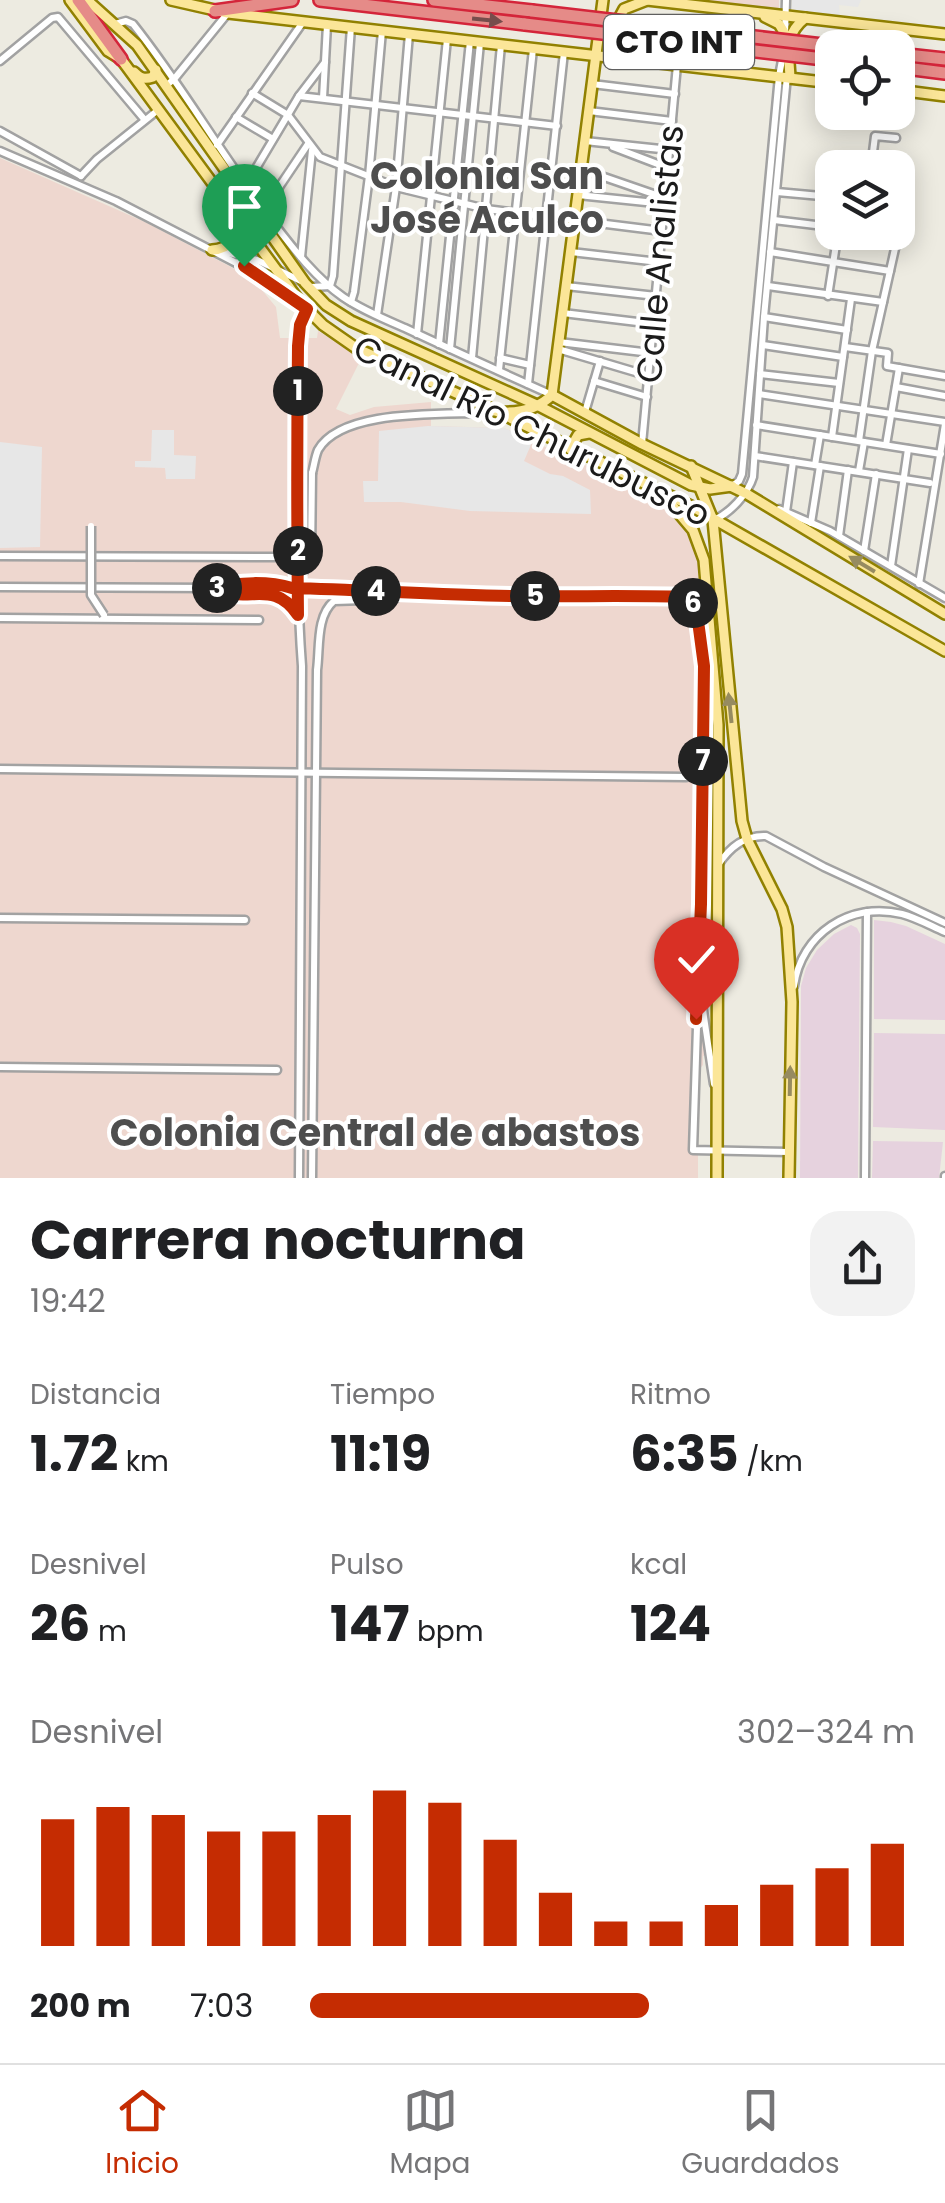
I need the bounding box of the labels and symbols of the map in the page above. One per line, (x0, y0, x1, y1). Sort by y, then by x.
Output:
one-way arrow (472, 12, 504, 28)
road number: CTO INT (604, 15, 754, 69)
street label: Calle Analistas (624, 123, 695, 385)
district label: Colonia San José Aculco (370, 149, 604, 246)
pin (202, 164, 287, 267)
street label: Canal Río Churubusco (345, 323, 719, 538)
pin: 1 (273, 366, 323, 416)
pin: 2 (273, 526, 323, 576)
one-way arrow (848, 556, 876, 573)
pin: 3 (192, 563, 242, 613)
pin: 4 (351, 566, 401, 616)
pin: 5 (510, 571, 560, 621)
pin: 6 (668, 578, 718, 628)
one-way arrow (722, 691, 738, 723)
pin: 7 (678, 736, 728, 786)
pin (654, 917, 739, 1020)
one-way arrow (783, 1064, 799, 1096)
district label: Colonia Central de abastos (110, 1106, 640, 1159)

